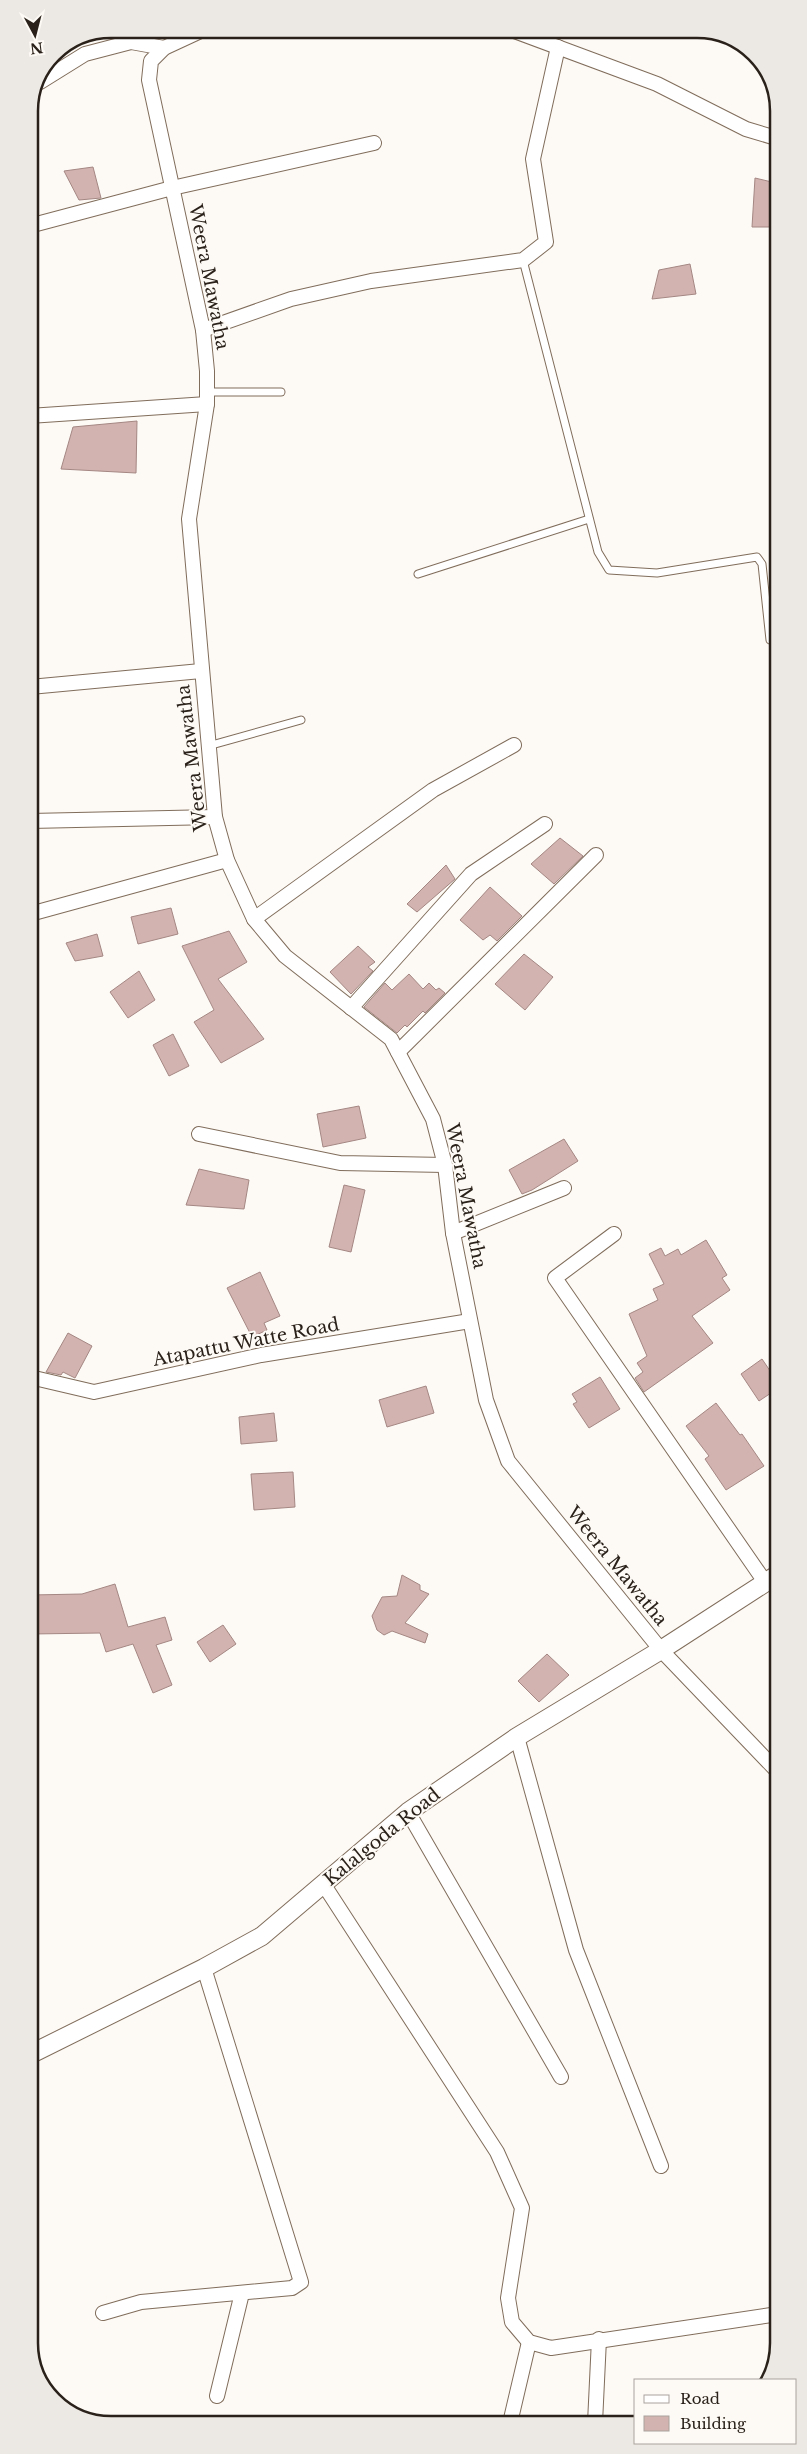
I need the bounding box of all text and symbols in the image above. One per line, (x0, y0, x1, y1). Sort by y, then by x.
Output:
north arrow (10, 10, 60, 60)
text: N (29, 38, 44, 58)
street label: Weera Mawatha (184, 202, 234, 351)
street label: Weera Mawatha (172, 683, 212, 834)
street label: Weera Mawatha (441, 1121, 491, 1270)
street label: Atapattu Watte Road (150, 1313, 341, 1371)
street label: Weera Mawatha (561, 1501, 672, 1630)
street label: Kalalgoda Road (319, 1783, 445, 1891)
legend (634, 2379, 797, 2444)
text: Road (680, 2389, 720, 2408)
text: Building (680, 2414, 747, 2433)

